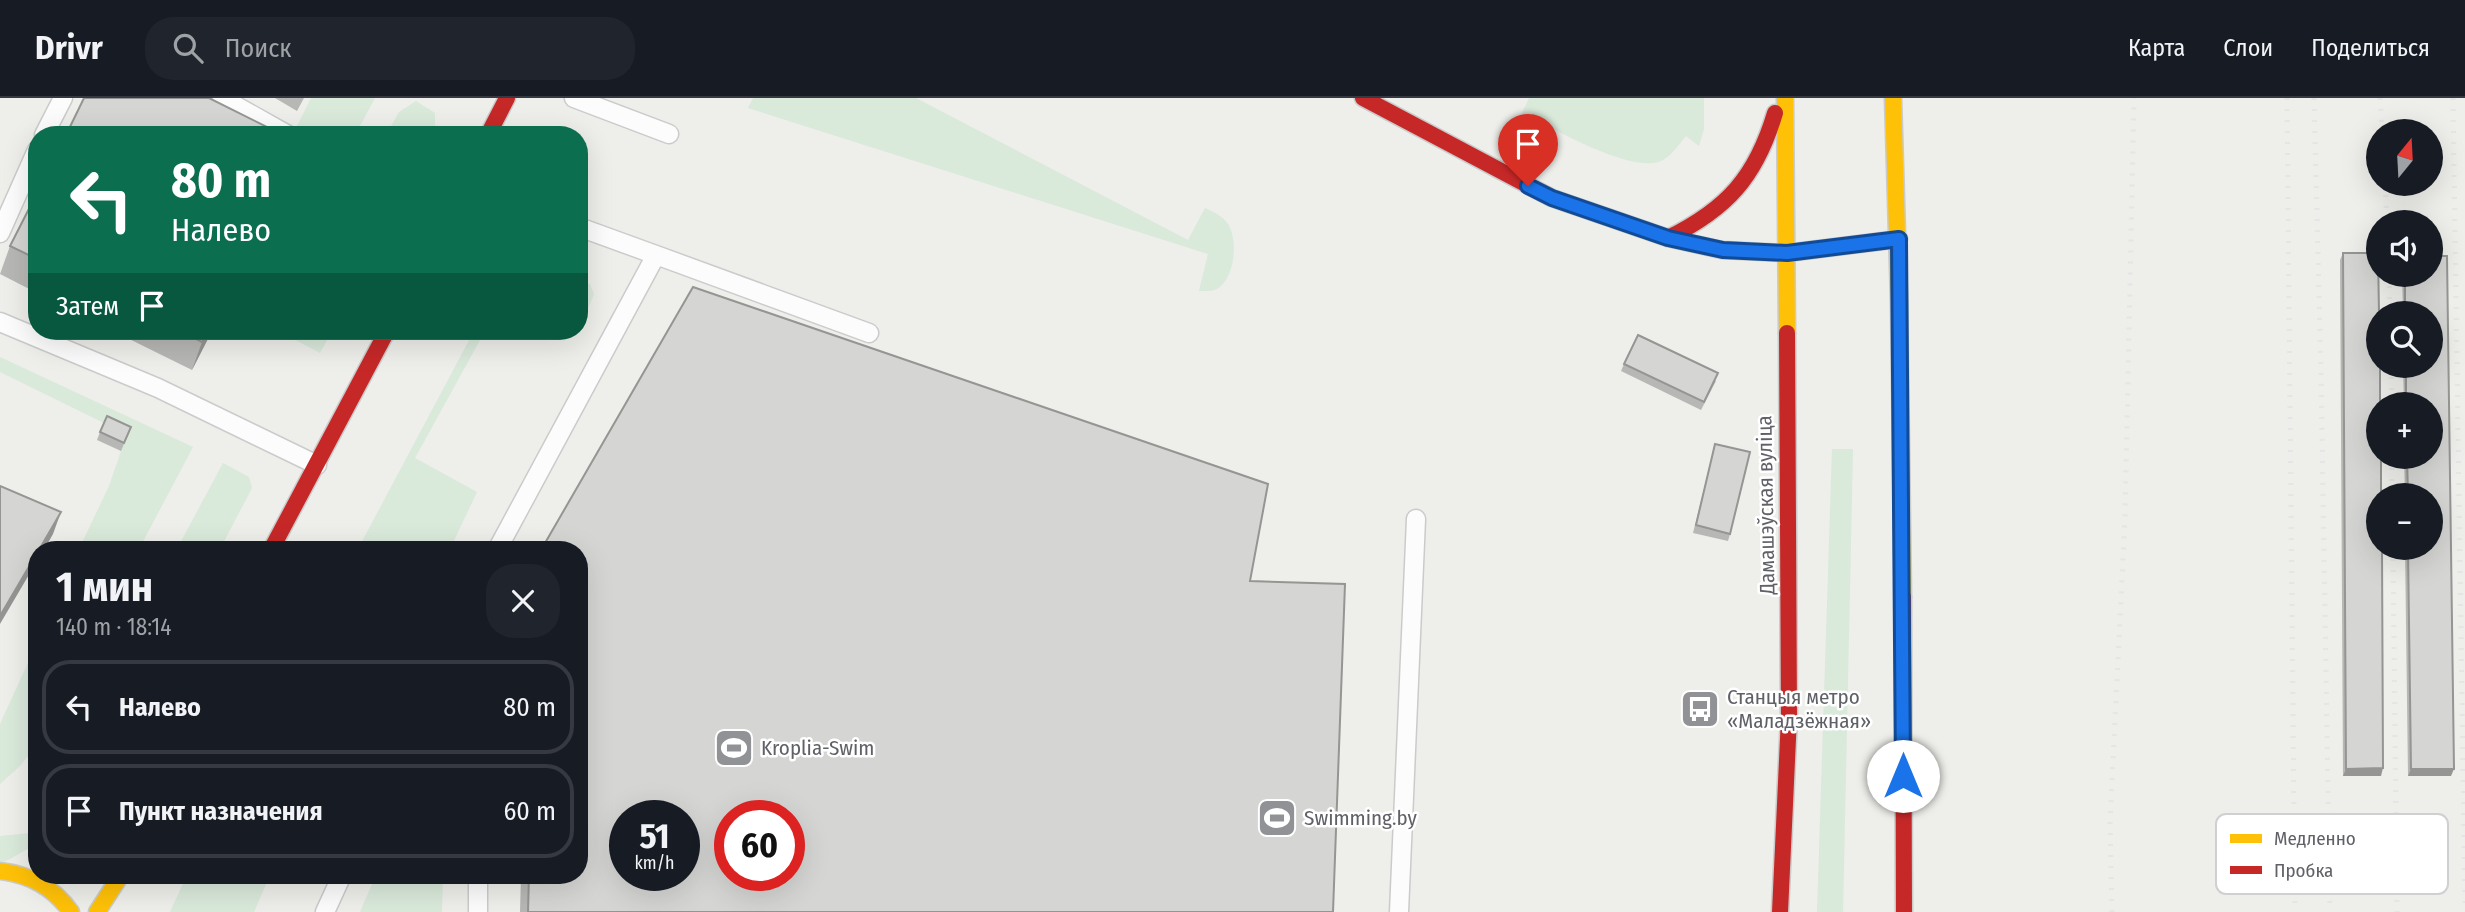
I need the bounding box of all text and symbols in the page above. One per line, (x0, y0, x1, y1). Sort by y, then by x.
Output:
search box (145, 17, 635, 80)
text: Drivr (35, 28, 103, 68)
icon: search (169, 29, 207, 67)
text: Поиск (225, 33, 292, 64)
text: Карта (2128, 34, 2185, 62)
text: Слои (2223, 34, 2273, 62)
text: Поделиться (2311, 34, 2430, 62)
pin (1498, 114, 1558, 186)
north arrow (2366, 119, 2443, 196)
map controls (2366, 119, 2443, 560)
icon: arrive (1509, 125, 1547, 163)
text: 80 m (171, 151, 271, 210)
icon: left (56, 154, 147, 245)
button: sound (2366, 210, 2443, 287)
text: Налево (171, 211, 271, 249)
icon: arrive (133, 287, 171, 325)
text: Затем (56, 291, 119, 322)
button: search (2366, 301, 2443, 378)
button: + (2366, 392, 2443, 469)
street label: Дамашэўская вуліца (1751, 415, 1781, 596)
button: − (2366, 483, 2443, 560)
text: 1 мин (56, 562, 153, 612)
button: close (486, 564, 560, 638)
text: 140 m · 18:14 (56, 613, 171, 641)
place label: Станцыя метро «Маладзёжная» (1727, 684, 1871, 734)
icon: left (60, 688, 98, 726)
bus stop icon: Станцыя метро «Маладзёжная» (1679, 688, 1721, 730)
text: Налево (119, 692, 201, 723)
text: 80 m (503, 692, 556, 723)
sports icon: Kroplia-Swim (713, 727, 755, 769)
place label: Kroplia-Swim (761, 735, 875, 761)
position arrow (1866, 739, 1940, 813)
icon: arrive (60, 792, 98, 830)
text: Пункт назначения (119, 796, 323, 827)
text: 60 m (503, 796, 556, 827)
sports icon: Swimming.by (1256, 797, 1298, 839)
speed limit sign: 60 (714, 800, 805, 891)
place label: Swimming.by (1304, 805, 1418, 831)
legend (2216, 814, 2448, 894)
text: 51 (639, 815, 670, 857)
text: Медленно (2274, 827, 2356, 850)
text: km/h (634, 852, 675, 874)
text: Пробка (2274, 859, 2333, 882)

